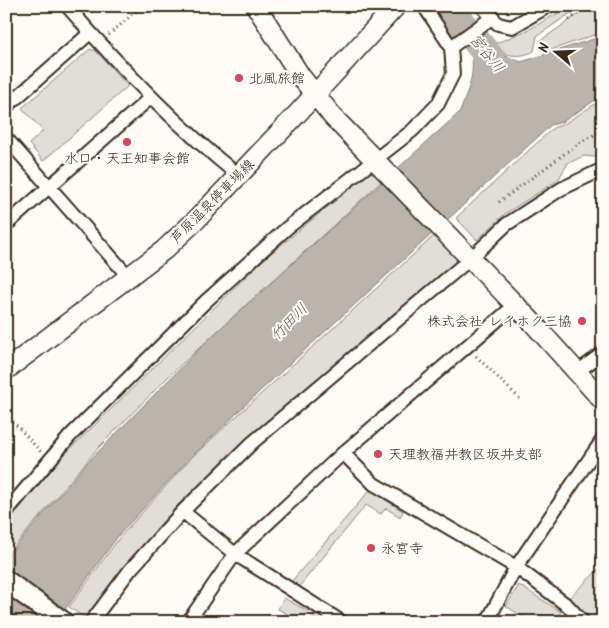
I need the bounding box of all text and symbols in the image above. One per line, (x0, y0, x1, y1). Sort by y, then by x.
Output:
north arrow (532, 28, 582, 78)
water label: 宮谷川 (463, 29, 510, 79)
text: N (533, 40, 557, 56)
place label: 北風旅館 (249, 68, 305, 90)
marker: 北風旅館 (233, 72, 245, 84)
marker: 水口・天王知事会館 (121, 136, 133, 148)
place label: 水口・天王知事会館 (64, 148, 190, 170)
street label: 芦原温泉停車場線 (165, 154, 260, 249)
water label: 竹田川 (265, 298, 314, 347)
place label: 株式会社 レイホク三協 (427, 311, 572, 333)
marker: 株式会社 レイホク三協 (576, 315, 588, 327)
place label: 天理教福井教区坂井支部 (388, 444, 542, 466)
marker: 天理教福井教区坂井支部 (372, 448, 384, 460)
place label: 永宮寺 (381, 538, 423, 560)
marker: 永宮寺 (365, 542, 377, 554)

